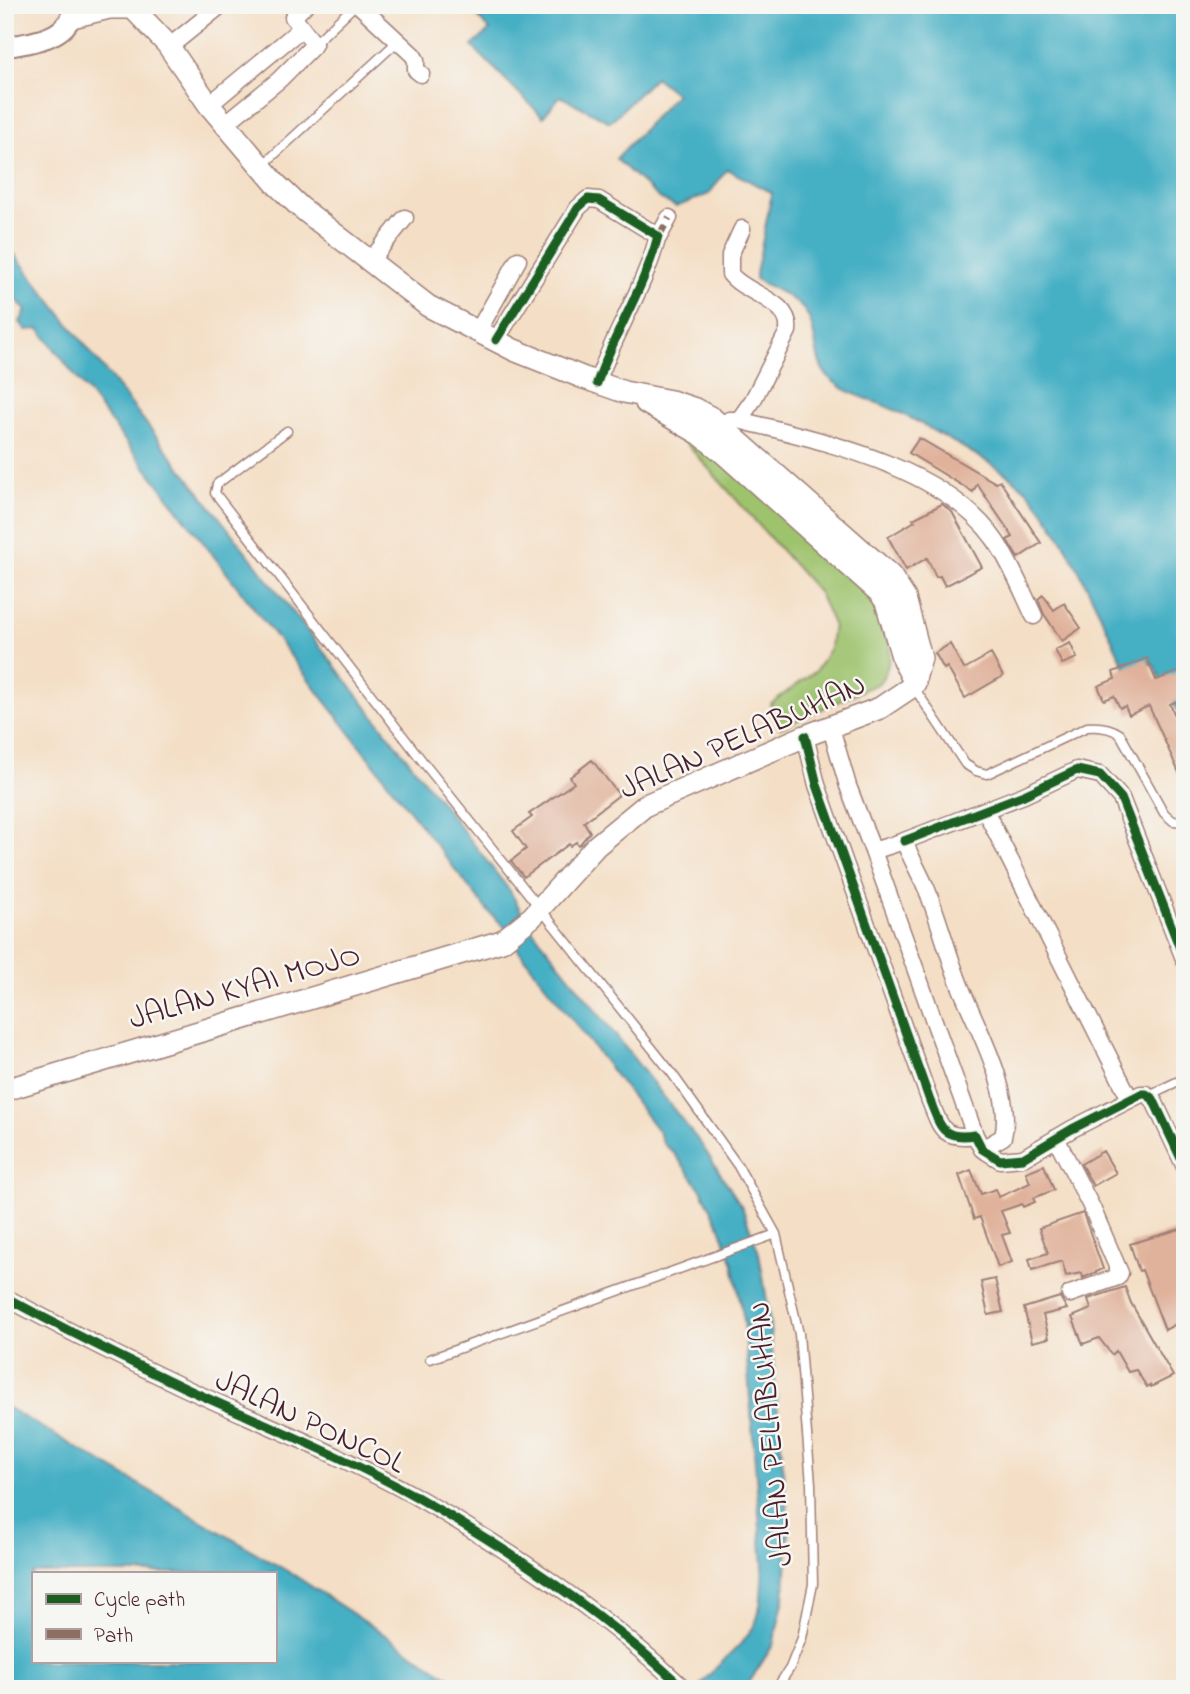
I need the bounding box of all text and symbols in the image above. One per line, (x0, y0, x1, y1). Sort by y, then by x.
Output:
street label: JALAN PELABUHAN (612, 663, 874, 814)
street label: JALAN KYAI MOJO (124, 933, 366, 1044)
street label: JALAN PELABUHAN (737, 1299, 807, 1568)
street label: JALAN PONCOL (207, 1359, 413, 1488)
legend (32, 1572, 276, 1662)
text: Cycle path (94, 1586, 185, 1618)
text: Path (94, 1622, 133, 1652)

